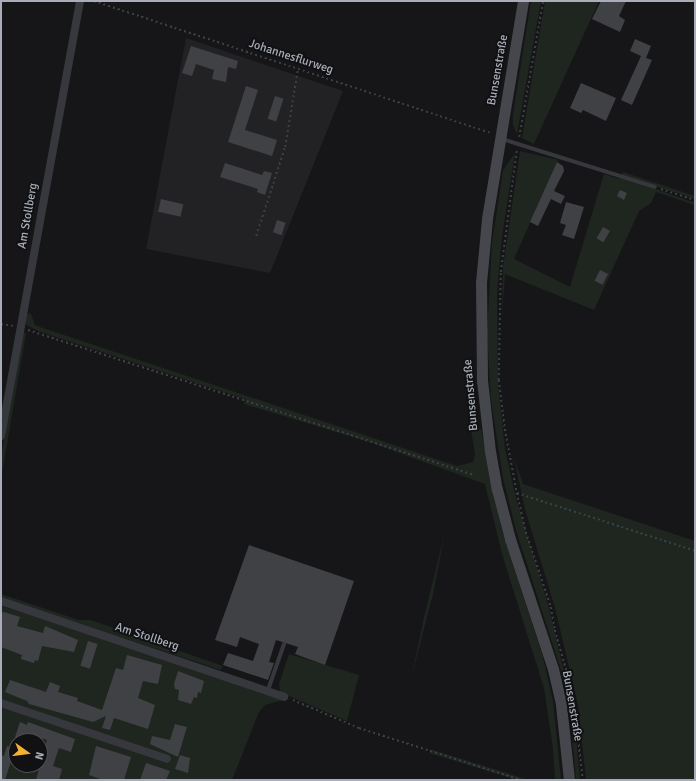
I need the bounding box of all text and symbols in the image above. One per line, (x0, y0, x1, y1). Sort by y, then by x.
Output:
street label: Bunsenstraße (485, 34, 511, 106)
street label: Johannesflurweg (247, 37, 335, 77)
street label: Am Stollberg (15, 182, 41, 250)
street label: Bunsenstraße (461, 359, 481, 431)
street label: Am Stollberg (113, 620, 181, 654)
street label: Bunsenstraße (559, 670, 585, 742)
north arrow (8, 733, 48, 773)
text: N (32, 750, 46, 761)

